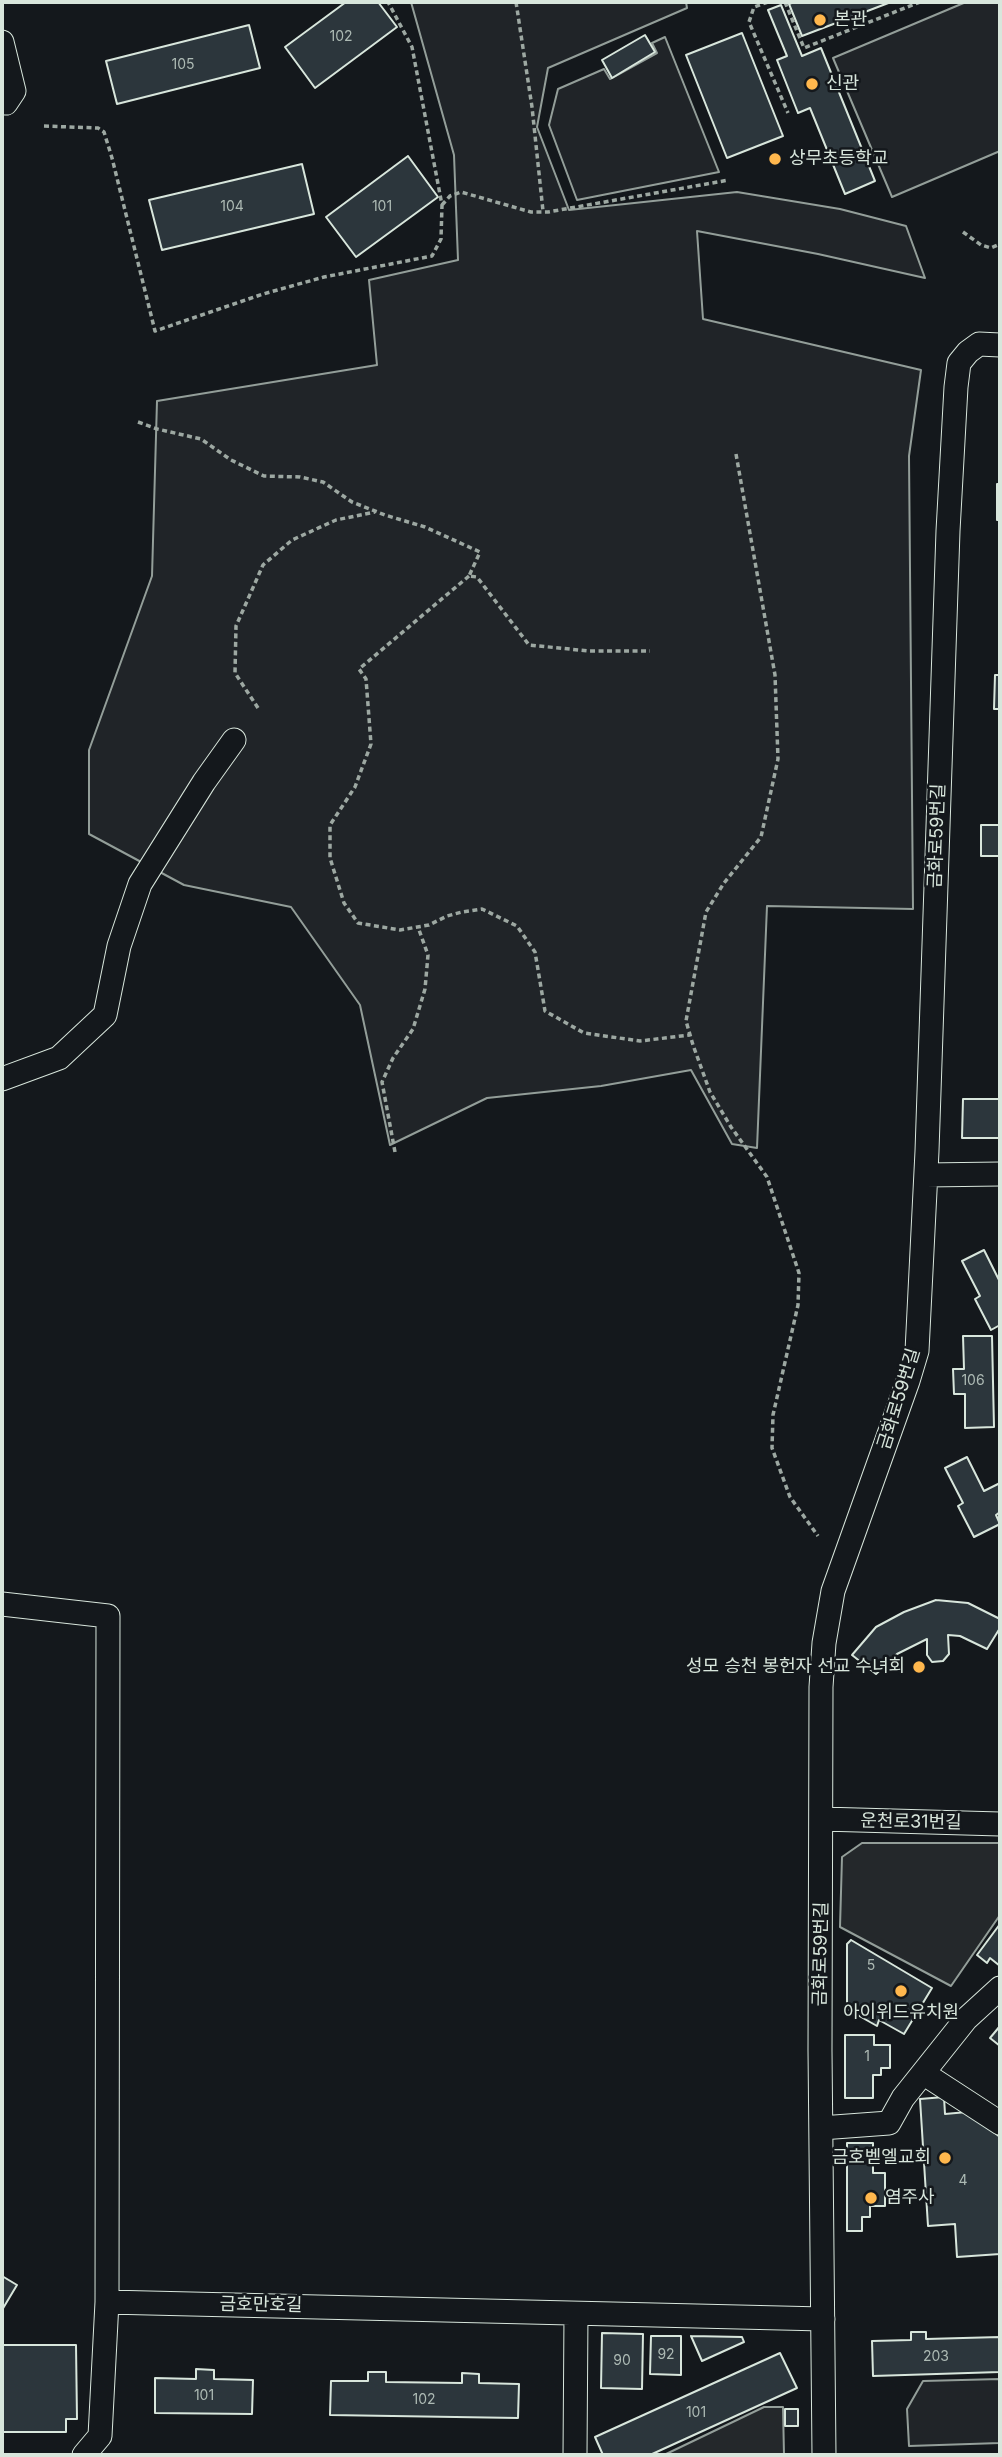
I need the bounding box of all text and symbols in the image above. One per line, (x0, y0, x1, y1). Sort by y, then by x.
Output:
place label: 본관 (834, 9, 867, 31)
marker: 본관 (812, 12, 828, 28)
house number: 102 (329, 29, 353, 45)
house number: 105 (171, 57, 195, 73)
place label: 신관 (826, 73, 859, 95)
marker: 신관 (804, 76, 820, 92)
place label: 상무초등학교 (789, 148, 888, 170)
marker: 상무초등학교 (767, 151, 783, 167)
house number: 104 (220, 199, 244, 215)
house number: 101 (372, 199, 392, 215)
street label: 금화로59번길 (924, 783, 950, 889)
street label: 금화로59번길 (873, 1346, 925, 1452)
house number: 106 (961, 1373, 985, 1389)
place label: 성모 승천 봉헌자 선교 수녀회 (686, 1656, 905, 1678)
marker: 성모 승천 봉헌자 선교 수녀회 (911, 1659, 927, 1675)
street label: 운천로31번길 (860, 1810, 962, 1834)
street label: 금화로59번길 (809, 1901, 833, 2007)
house number: 5 (867, 1958, 875, 1974)
marker: 아이위드유치원 (893, 1983, 909, 1999)
place label: 아이위드유치원 (843, 2002, 959, 2024)
house number: 1 (864, 2049, 870, 2065)
place label: 금호벧엘교회 (832, 2147, 931, 2169)
marker: 금호벧엘교회 (937, 2150, 953, 2166)
house number: 4 (958, 2173, 968, 2189)
place label: 염주사 (885, 2187, 935, 2209)
marker: 염주사 (863, 2190, 879, 2206)
street label: 금호만호길 (219, 2293, 303, 2317)
house number: 92 (657, 2347, 675, 2363)
house number: 203 (923, 2349, 949, 2365)
house number: 90 (613, 2353, 631, 2369)
house number: 101 (194, 2388, 214, 2404)
house number: 102 (412, 2392, 436, 2408)
house number: 101 (686, 2405, 706, 2421)

